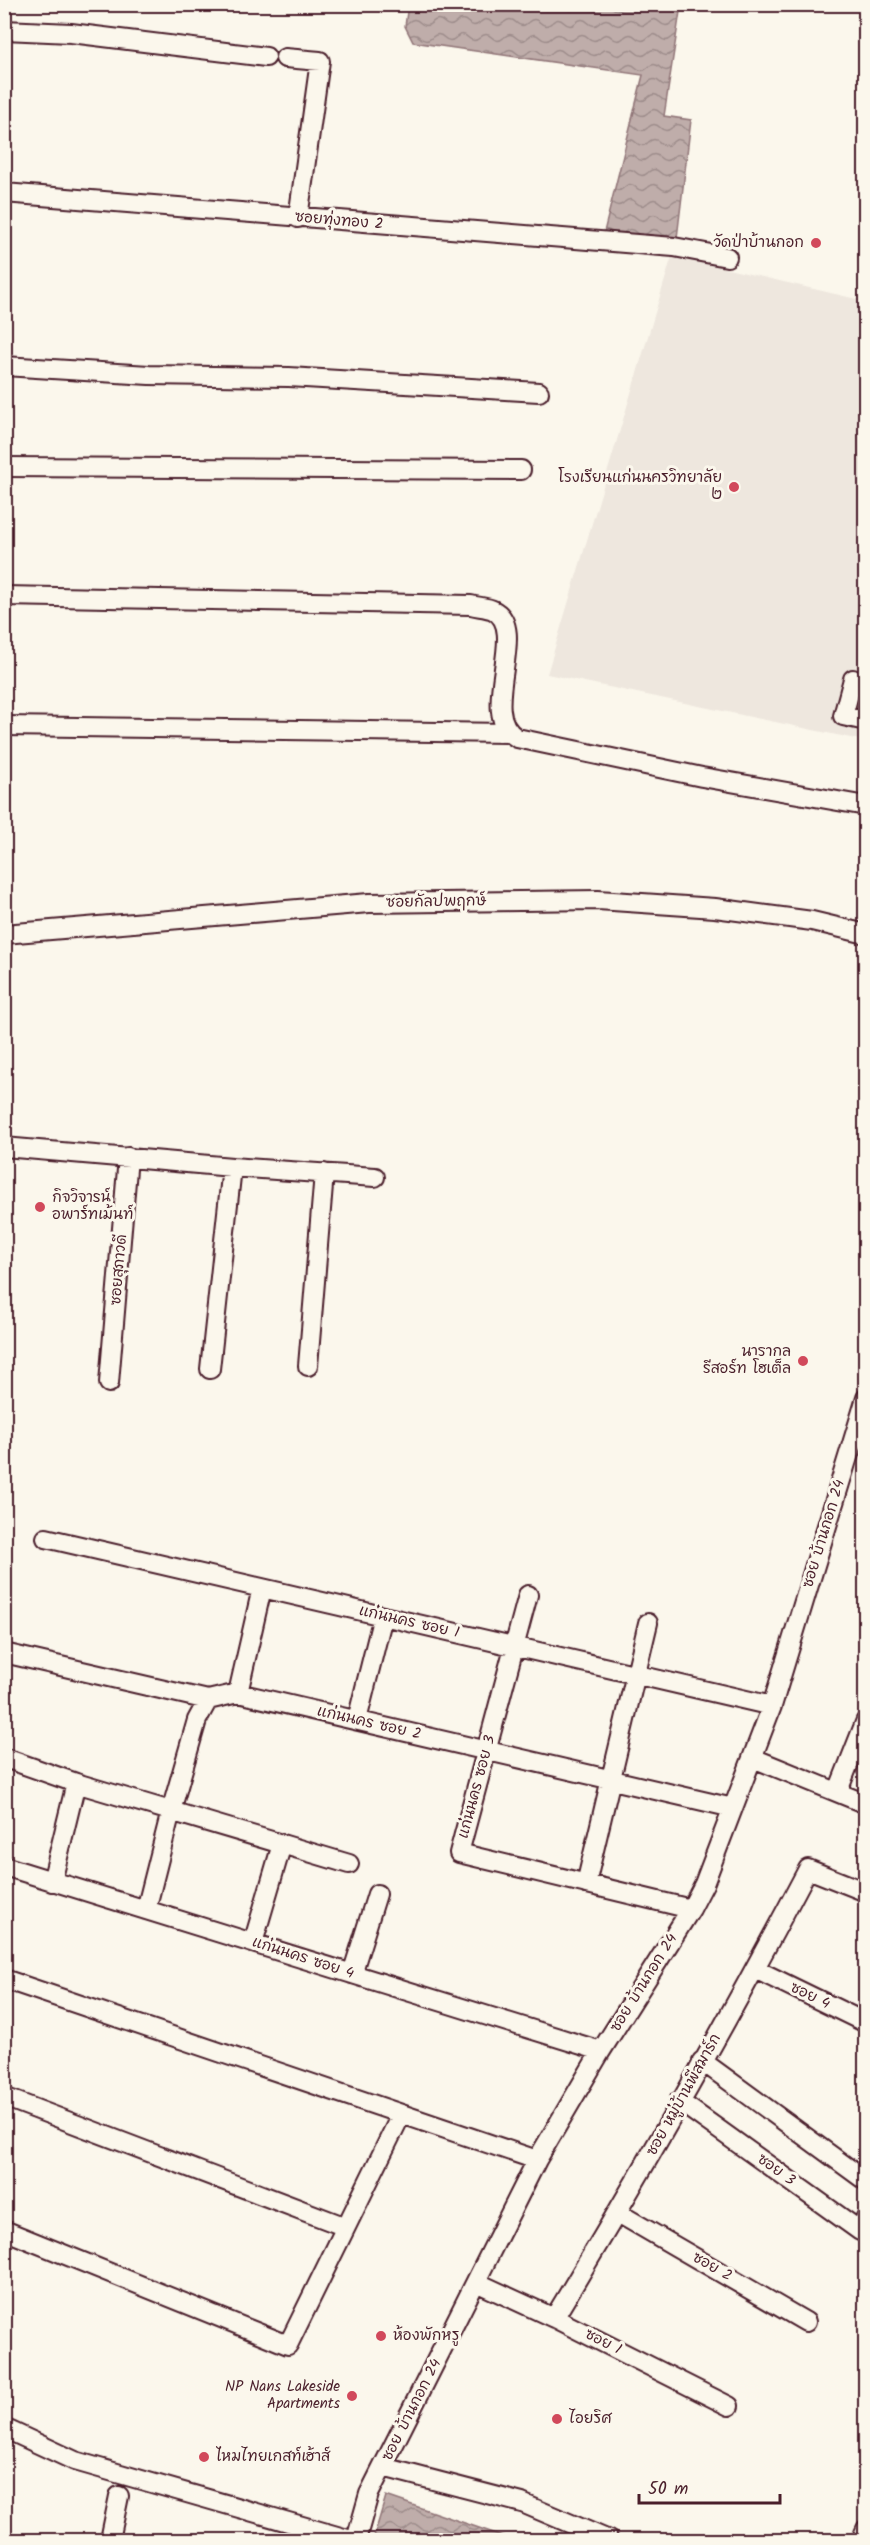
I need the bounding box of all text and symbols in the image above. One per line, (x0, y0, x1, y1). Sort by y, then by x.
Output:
street label: ซอยทุ่งทอง 2 (294, 205, 384, 237)
place label: วัดป่าบ้านกอก (714, 231, 804, 255)
marker: วัดป่าบ้านกอก (809, 236, 823, 250)
place label: โรงเรียนแก่นนครวิทยาลัย ๒ (558, 466, 722, 507)
marker: โรงเรียนแก่นนครวิทยาลัย ๒ (727, 480, 741, 494)
street label: ซอยกัลปพฤกษ์ (386, 889, 487, 915)
place label: กิจวิจารน์ อพาร์ทเม้นท์ (52, 1186, 134, 1227)
marker: กิจวิจารน์ อพาร์ทเม้นท์ (33, 1200, 47, 1214)
street label: ซอยสุภาวดี (104, 1233, 134, 1307)
place label: นารากูล รีสอร์ท โฮเต็ล (703, 1340, 791, 1381)
marker: นารากูล รีสอร์ท โฮเต็ล (796, 1354, 810, 1368)
street label: ซอย บ้านกอก 24 (796, 1477, 852, 1591)
street label: แก่นนคร ซอย 1 (356, 1599, 462, 1645)
street label: แก่นนคร ซอย 2 (314, 1699, 424, 1747)
street label: แก่นนคร ซอย 3 (452, 1732, 502, 1841)
street label: ซอย บ้านกอก 24 (604, 1929, 684, 2037)
street label: แก่นนคร ซอย 4 (249, 1930, 357, 1986)
street label: ซอย 4 (786, 1976, 834, 2016)
street label: ซอย หมู่บ้านพีสมาร์ก (640, 2029, 728, 2161)
street label: ซอย 3 (752, 2148, 801, 2192)
street label: ซอย 2 (688, 2246, 736, 2288)
street label: ซอย 1 (580, 2323, 626, 2362)
place label: ห้องพักหรู (393, 2324, 459, 2348)
marker: ห้องพักหรู (374, 2329, 388, 2343)
street label: ซอย บ้านกอก 24 (376, 2355, 448, 2465)
place label: NP Nans Lakeside Apartments (225, 2375, 341, 2416)
marker: NP Nans Lakeside Apartments (345, 2389, 359, 2403)
place label: ไอยริศ (568, 2407, 612, 2431)
marker: ไอยริศ (550, 2412, 564, 2426)
place label: ไหมไทยเกสท์เฮ้าส์ (215, 2445, 331, 2469)
marker: ไหมไทยเกสท์เฮ้าส์ (197, 2450, 211, 2464)
scale bar (639, 2467, 780, 2505)
text: 50 m (648, 2475, 688, 2504)

